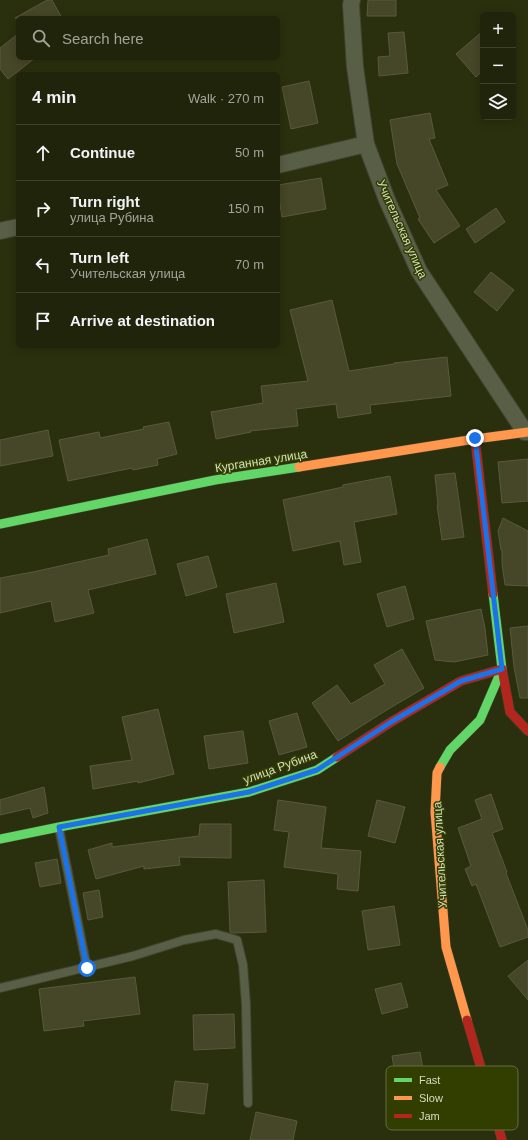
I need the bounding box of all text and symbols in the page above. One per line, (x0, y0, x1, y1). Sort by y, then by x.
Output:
map controls (480, 12, 516, 120)
button: + (480, 12, 516, 48)
search box (16, 16, 280, 60)
icon: search (30, 27, 52, 49)
text: Search here (62, 30, 144, 47)
button: − (480, 48, 516, 84)
button: layers (480, 84, 516, 120)
text: 4 min (32, 88, 76, 107)
text: Walk · 270 m (188, 91, 264, 106)
icon: ahead (32, 142, 54, 164)
text: Continue (70, 144, 135, 161)
text: 50 m (235, 145, 264, 160)
street label: Учительская улица (374, 178, 430, 281)
text: Turn right (70, 193, 140, 210)
icon: right (32, 198, 54, 220)
text: 150 m (228, 201, 264, 216)
text: улица Рубина (70, 210, 154, 225)
text: Turn left (70, 249, 129, 266)
icon: left (32, 254, 54, 276)
text: 70 m (235, 257, 264, 272)
text: Учительская улица (70, 266, 185, 281)
icon: arrive (32, 310, 54, 332)
text: Arrive at destination (70, 312, 215, 329)
route end (466, 429, 484, 447)
street label: Курганная улица (214, 447, 308, 475)
street label: улица Рубина (241, 747, 319, 787)
street label: Учительская улица (430, 801, 450, 909)
route start (78, 959, 96, 977)
legend (386, 1066, 518, 1130)
text: Fast (419, 1074, 440, 1086)
text: Slow (419, 1092, 443, 1104)
text: Jam (419, 1110, 440, 1122)

